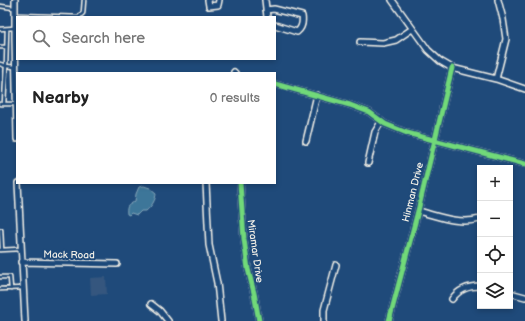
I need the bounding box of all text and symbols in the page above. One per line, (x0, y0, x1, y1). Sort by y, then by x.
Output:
search box (16, 16, 276, 60)
icon: search (30, 27, 52, 49)
text: Search here (62, 29, 145, 48)
text: Nearby (32, 88, 89, 108)
text: 0 results (210, 90, 260, 106)
street label: Hinman Drive (400, 161, 426, 223)
map controls (477, 165, 513, 309)
button: + (477, 165, 513, 201)
button: − (477, 201, 513, 237)
street label: Miramar Drive (245, 219, 265, 284)
button: locate (477, 237, 513, 273)
street label: Mack Road (43, 249, 95, 261)
button: layers (477, 273, 513, 309)

